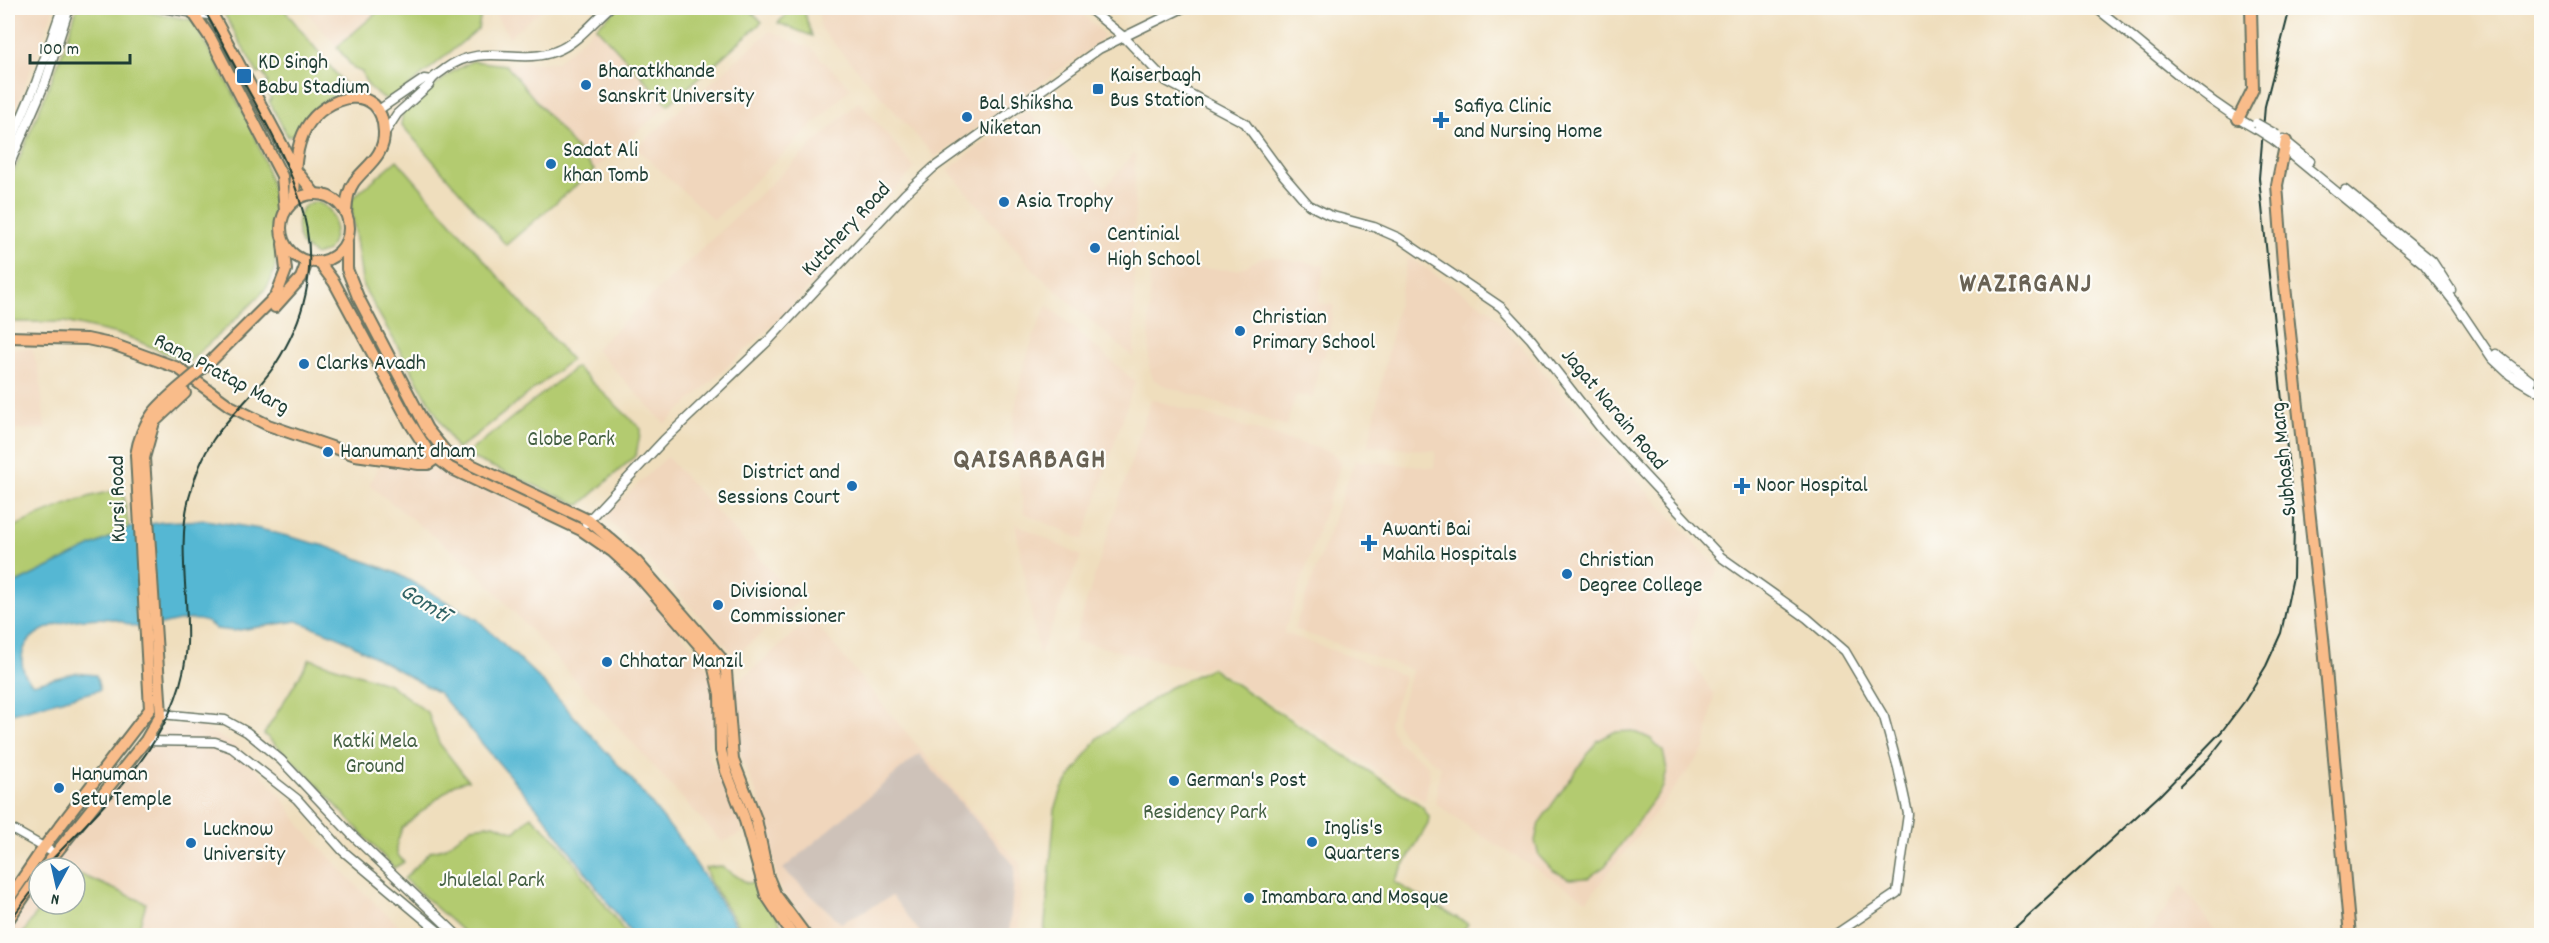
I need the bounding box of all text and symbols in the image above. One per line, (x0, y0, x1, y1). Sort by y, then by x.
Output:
scale bar (30, 27, 130, 65)
text: 100 m (39, 38, 79, 63)
place label: KD Singh Babu Stadium (258, 48, 370, 104)
place label: Bharatkhande Sanskrit University (598, 57, 755, 113)
place label: Kaiserbagh Bus Station (1110, 61, 1204, 117)
marker: KD Singh Babu Stadium (235, 67, 253, 85)
marker: Bharatkhande Sanskrit University (579, 78, 593, 92)
marker: Kaiserbagh Bus Station (1091, 82, 1105, 96)
place label: Bal Shiksha Niketan (979, 89, 1073, 145)
place label: Safiya Clinic and Nursing Home (1454, 92, 1602, 148)
marker: Bal Shiksha Niketan (960, 110, 974, 124)
marker: Safiya Clinic and Nursing Home (1432, 111, 1450, 129)
place label: Sadat Ali khan Tomb (563, 136, 649, 192)
marker: Sadat Ali khan Tomb (544, 157, 558, 171)
street label: Kutchery Road (795, 176, 899, 284)
place label: Asia Trophy (1016, 187, 1114, 218)
marker: Asia Trophy (997, 195, 1011, 209)
place label: Centinial High School (1107, 220, 1200, 276)
marker: Centinial High School (1088, 241, 1102, 255)
district label: WAZIRGANJ (1960, 266, 2092, 306)
place label: Christian Primary School (1252, 303, 1375, 359)
marker: Christian Primary School (1233, 324, 1247, 338)
street label: Rana Pratap Marg (148, 326, 294, 424)
street label: Jagat Narain Road (1552, 342, 1674, 478)
place label: Clarks Avadh (316, 349, 426, 380)
marker: Clarks Avadh (297, 357, 311, 371)
street label: Subhash Marg (2264, 400, 2306, 518)
park label: Globe Park (527, 425, 615, 456)
place label: Hanumant dham (340, 437, 476, 468)
district label: QAISARBAGH (953, 442, 1107, 482)
marker: Hanumant dham (321, 445, 335, 459)
street label: Kursi Road (103, 455, 135, 543)
place label: District and Sessions Court (717, 458, 840, 514)
place label: Noor Hospital (1756, 471, 1868, 502)
marker: Noor Hospital (1733, 477, 1751, 495)
marker: District and Sessions Court (845, 479, 859, 493)
place label: Awanti Bai Mahila Hospitals (1382, 515, 1517, 571)
marker: Awanti Bai Mahila Hospitals (1360, 534, 1378, 552)
place label: Christian Degree College (1579, 546, 1702, 602)
marker: Christian Degree College (1560, 567, 1574, 581)
water label: Gomtī (393, 576, 460, 635)
place label: Divisional Commissioner (730, 577, 846, 633)
marker: Divisional Commissioner (711, 598, 725, 612)
place label: Chhatar Manzil (619, 647, 743, 678)
marker: Chhatar Manzil (600, 655, 614, 669)
park label: Katki Mela Ground (333, 727, 418, 783)
place label: Hanuman Setu Temple (71, 760, 172, 816)
place label: German's Post (1186, 766, 1306, 797)
marker: German's Post (1167, 774, 1181, 788)
marker: Hanuman Setu Temple (52, 781, 66, 795)
park label: Residency Park (1143, 798, 1267, 829)
place label: Inglis's Quarters (1324, 814, 1400, 870)
place label: Lucknow University (203, 815, 286, 871)
marker: Inglis's Quarters (1305, 835, 1319, 849)
marker: Lucknow University (184, 836, 198, 850)
north arrow (27, 856, 87, 916)
park label: Jhulelal Park (439, 866, 545, 897)
place label: Imambara and Mosque (1261, 883, 1448, 914)
text: N (50, 886, 61, 910)
marker: Imambara and Mosque (1242, 891, 1256, 905)

